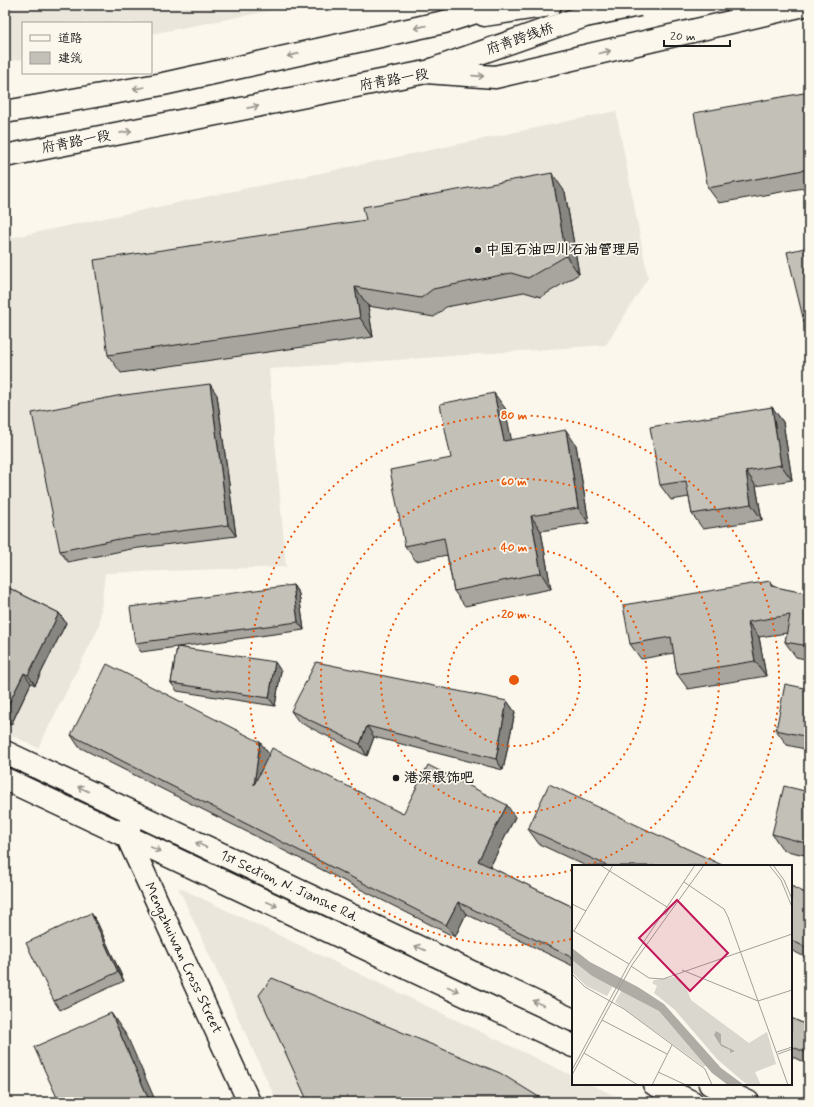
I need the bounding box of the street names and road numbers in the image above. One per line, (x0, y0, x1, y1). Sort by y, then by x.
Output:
street label: 府青跨线桥 (484, 19, 556, 59)
street label: 府青路一段 (358, 65, 430, 95)
street label: 府青路一段 (40, 126, 112, 158)
street label: 1st Section, N. Jianshe Rd. (217, 846, 361, 926)
street label: Mengzhuiwan Cross Street (139, 879, 226, 1037)

